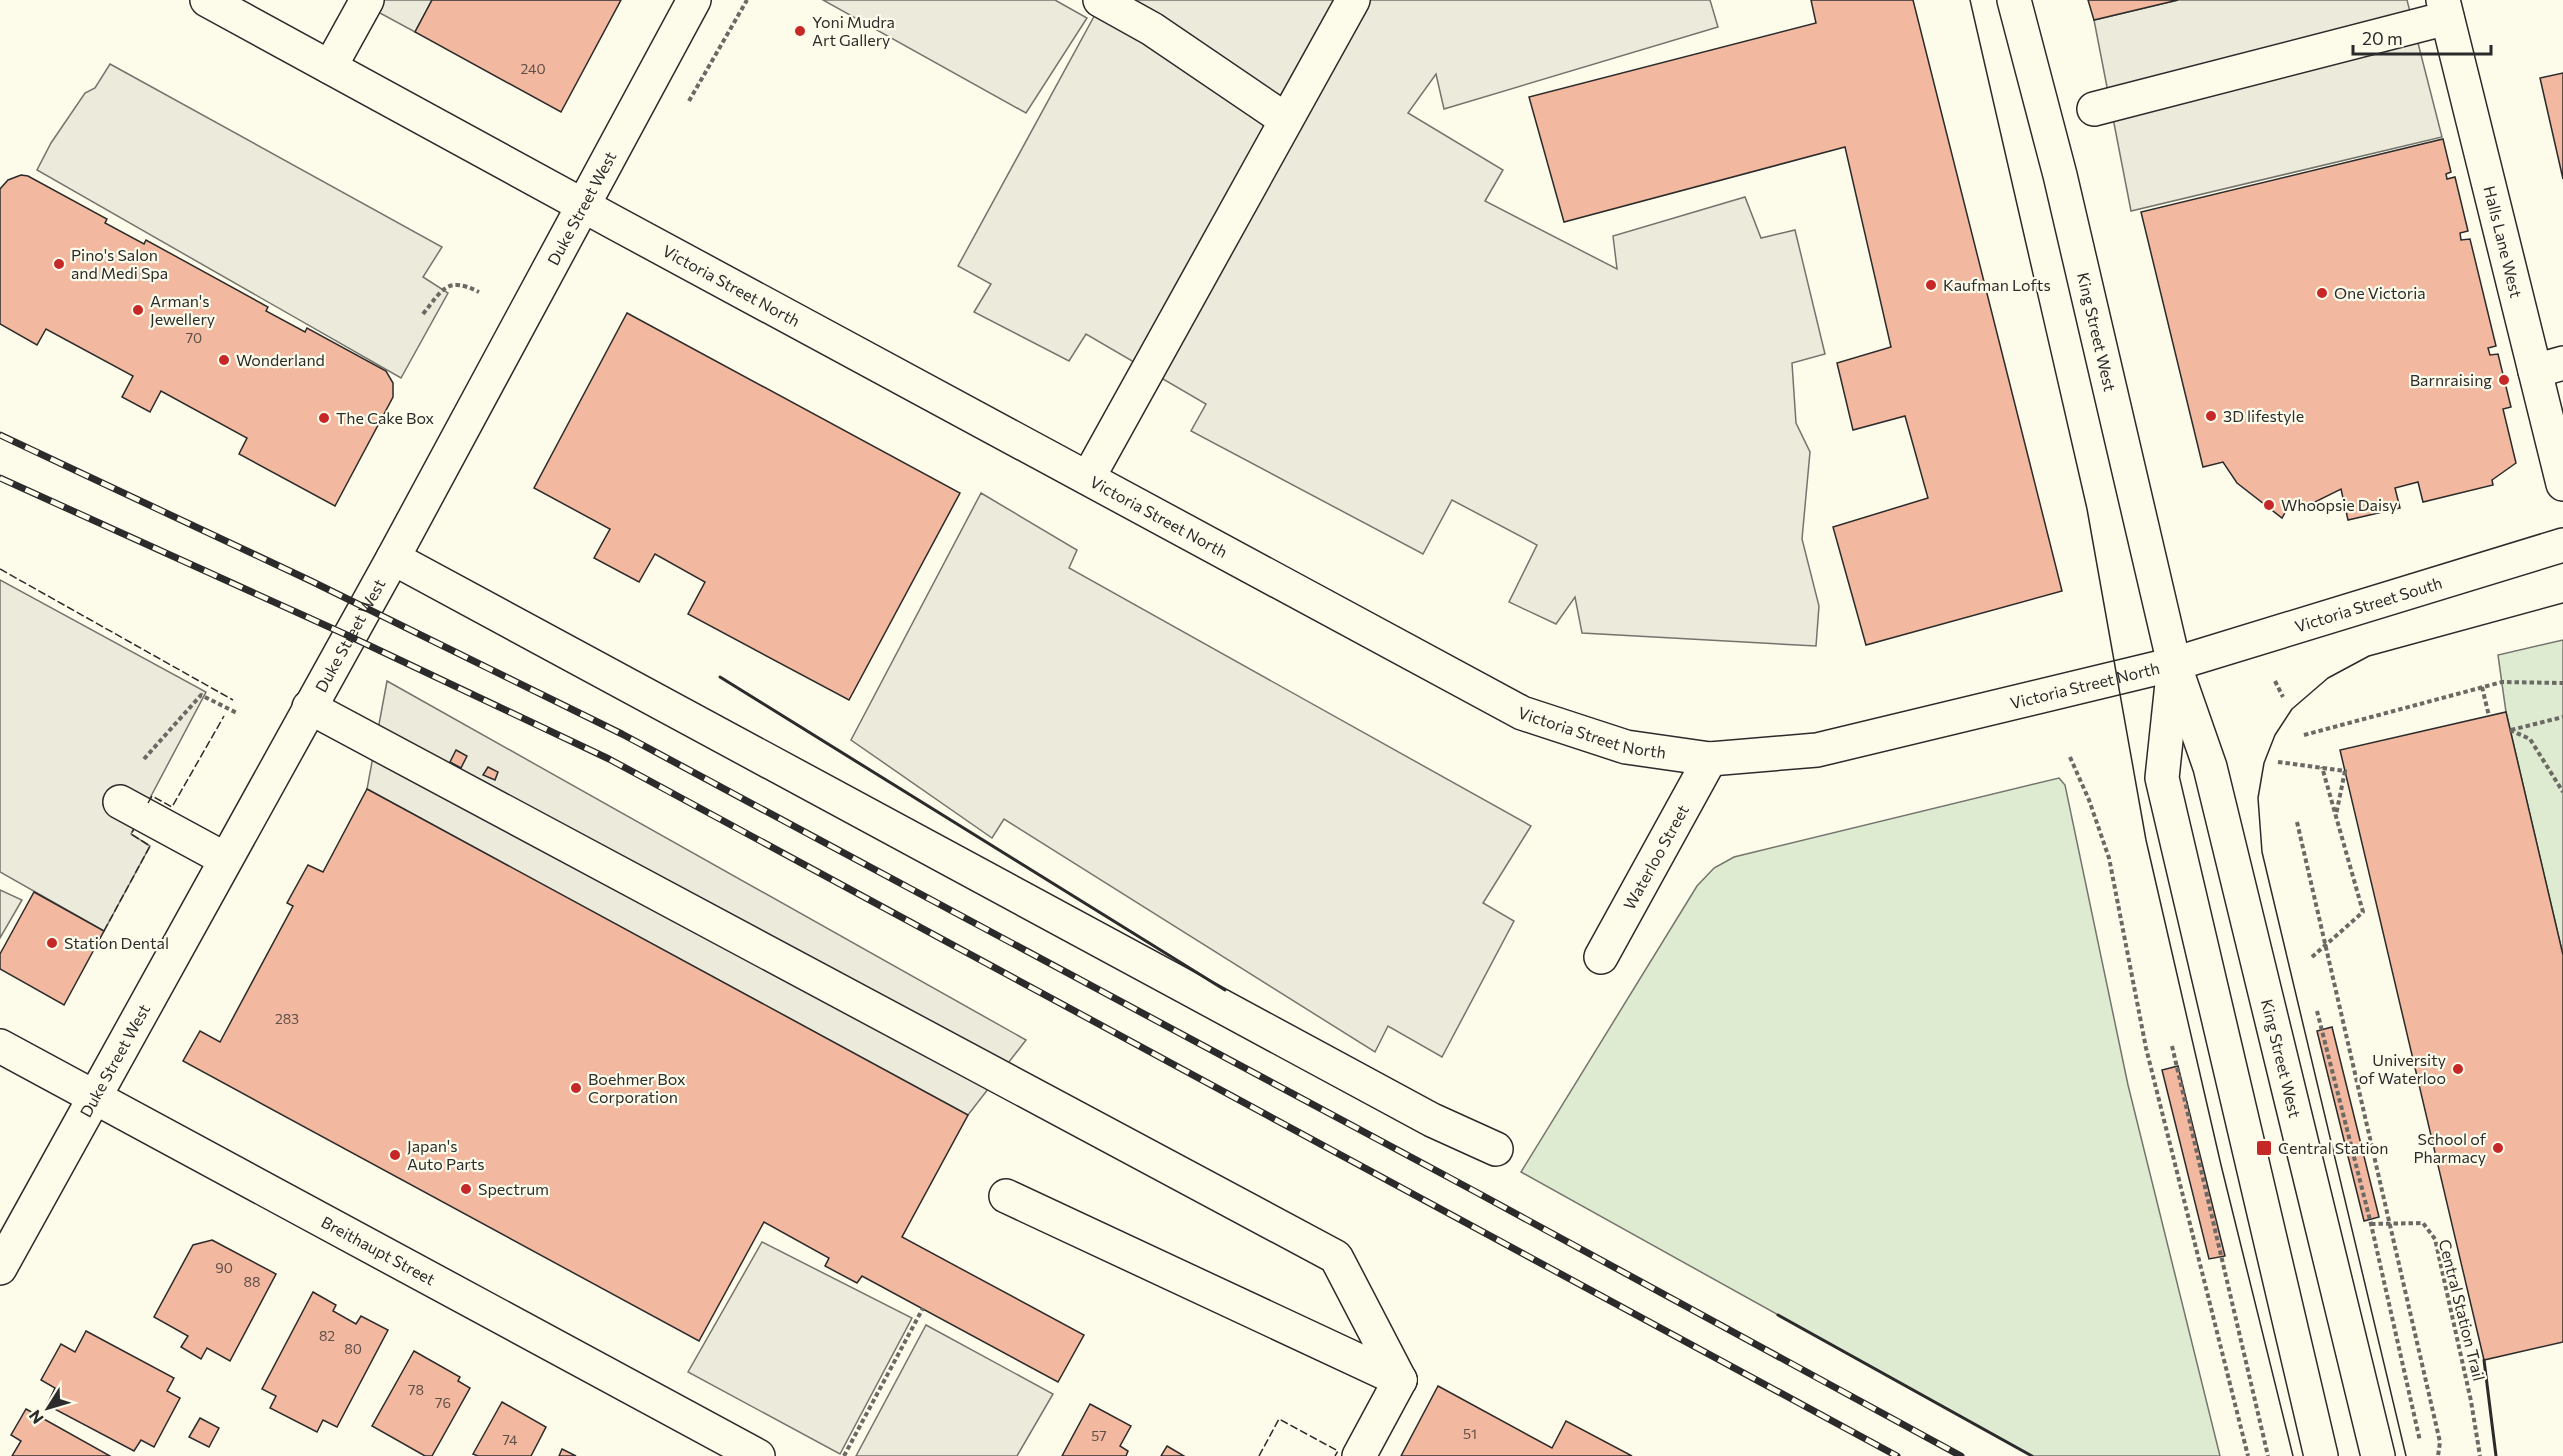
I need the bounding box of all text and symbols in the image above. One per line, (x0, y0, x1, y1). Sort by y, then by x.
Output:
place label: Yoni Mudra Art Gallery (812, 12, 895, 49)
scale bar (2353, 18, 2491, 56)
marker: Yoni Mudra Art Gallery (793, 24, 807, 38)
text: 20 m (2362, 27, 2403, 49)
house number: 240 (520, 60, 546, 77)
street label: Duke Street West (543, 147, 620, 268)
street label: Halls Lane West (2480, 184, 2527, 300)
street label: Victoria Street North (660, 241, 803, 330)
place label: Pino's Salon and Medi Spa (71, 245, 168, 282)
marker: Pino's Salon and Medi Spa (52, 257, 66, 271)
street label: King Street West (2074, 270, 2120, 394)
place label: Kaufman Lofts (1943, 275, 2051, 294)
marker: Kaufman Lofts (1924, 278, 1938, 292)
place label: One Victoria (2334, 283, 2426, 302)
marker: One Victoria (2315, 286, 2329, 300)
place label: Arman's Jewellery (150, 291, 215, 328)
marker: Arman's Jewellery (131, 303, 145, 317)
house number: 70 (186, 329, 202, 346)
place label: Wonderland (236, 350, 325, 369)
marker: Wonderland (217, 353, 231, 367)
place label: Barnraising (2410, 370, 2492, 389)
marker: Barnraising (2497, 373, 2511, 387)
place label: 3D lifestyle (2223, 406, 2304, 425)
place label: The Cake Box (336, 408, 435, 427)
marker: 3D lifestyle (2204, 409, 2218, 423)
marker: The Cake Box (317, 411, 331, 425)
street label: Victoria Street North (1087, 472, 1231, 561)
place label: Whoopsie Daisy (2281, 495, 2397, 514)
marker: Whoopsie Daisy (2262, 498, 2276, 512)
street label: Victoria Street South (2292, 573, 2444, 636)
street label: Duke Street West (311, 575, 389, 695)
street label: Victoria Street North (2008, 658, 2161, 712)
street label: Victoria Street North (1516, 702, 1667, 762)
street label: Waterloo Street (1619, 801, 1692, 913)
place label: Station Dental (64, 933, 169, 952)
marker: Station Dental (45, 936, 59, 950)
street label: King Street West (2258, 997, 2305, 1120)
street label: Duke Street West (75, 1000, 153, 1120)
house number: 283 (275, 1010, 299, 1027)
place label: University of Waterloo (2359, 1050, 2446, 1087)
marker: University of Waterloo (2451, 1062, 2465, 1076)
place label: Boehmer Box Corporation (588, 1069, 686, 1106)
marker: Boehmer Box Corporation (569, 1081, 583, 1095)
place label: School of Pharmacy (2414, 1129, 2487, 1166)
place label: Japan's Auto Parts (407, 1136, 485, 1173)
place label: Central Station (2278, 1138, 2388, 1157)
marker: Central Station (2255, 1139, 2273, 1157)
marker: School of Pharmacy (2491, 1141, 2505, 1155)
marker: Japan's Auto Parts (388, 1148, 402, 1162)
place label: Spectrum (478, 1179, 549, 1198)
marker: Spectrum (459, 1182, 473, 1196)
street label: Breithaupt Street (318, 1212, 439, 1289)
street label: Central Station Trail (2436, 1237, 2489, 1383)
house number: 90 (215, 1259, 233, 1276)
house number: 88 (244, 1273, 261, 1290)
house number: 82 (319, 1327, 335, 1344)
house number: 80 (344, 1340, 362, 1357)
north arrow (18, 1378, 78, 1438)
house number: 78 (408, 1381, 424, 1398)
house number: 76 (435, 1394, 451, 1411)
text: N (24, 1407, 47, 1428)
house number: 51 (1463, 1425, 1477, 1442)
house number: 57 (1091, 1427, 1107, 1444)
house number: 74 (503, 1431, 518, 1448)

